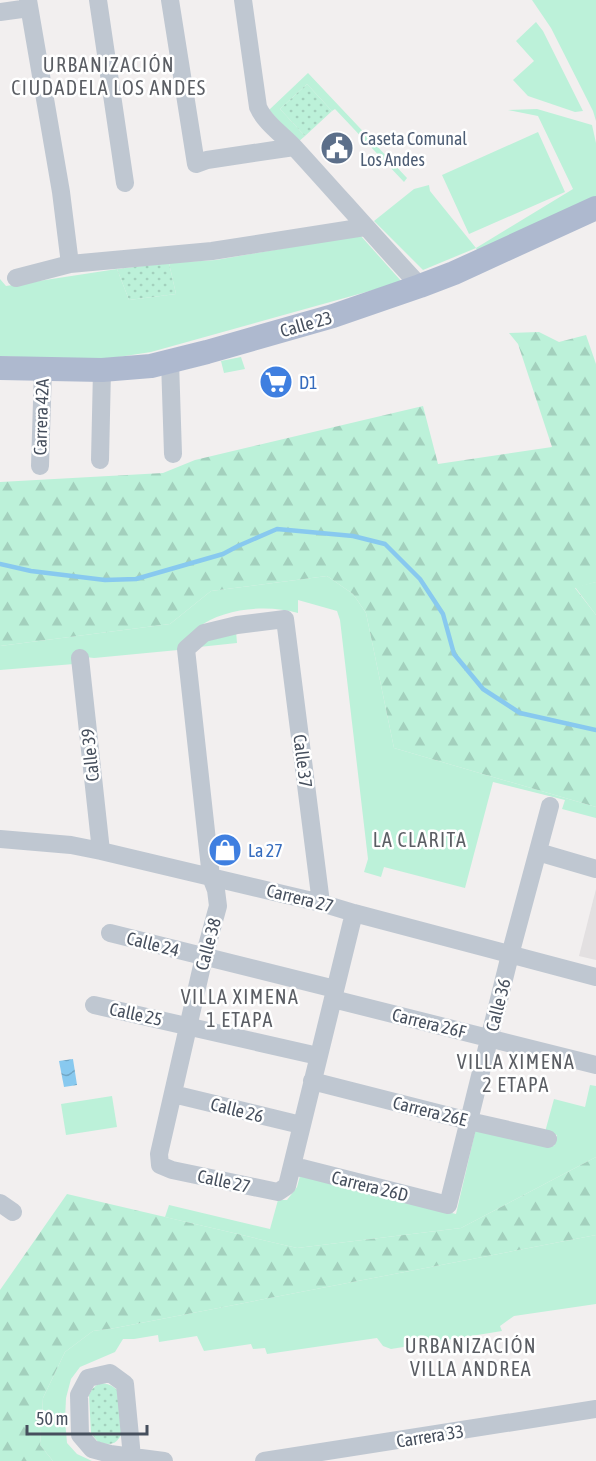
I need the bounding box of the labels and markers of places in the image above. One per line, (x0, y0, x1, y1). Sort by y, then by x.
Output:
place label: Caseta Comunal Los Andes (360, 128, 467, 170)
public building icon: Caseta Comunal Los Andes (319, 130, 355, 166)
supermarket icon: D1 (258, 364, 294, 400)
place label: D1 (299, 372, 318, 393)
shop icon: La 27 (207, 832, 243, 868)
place label: La 27 (248, 840, 283, 861)

